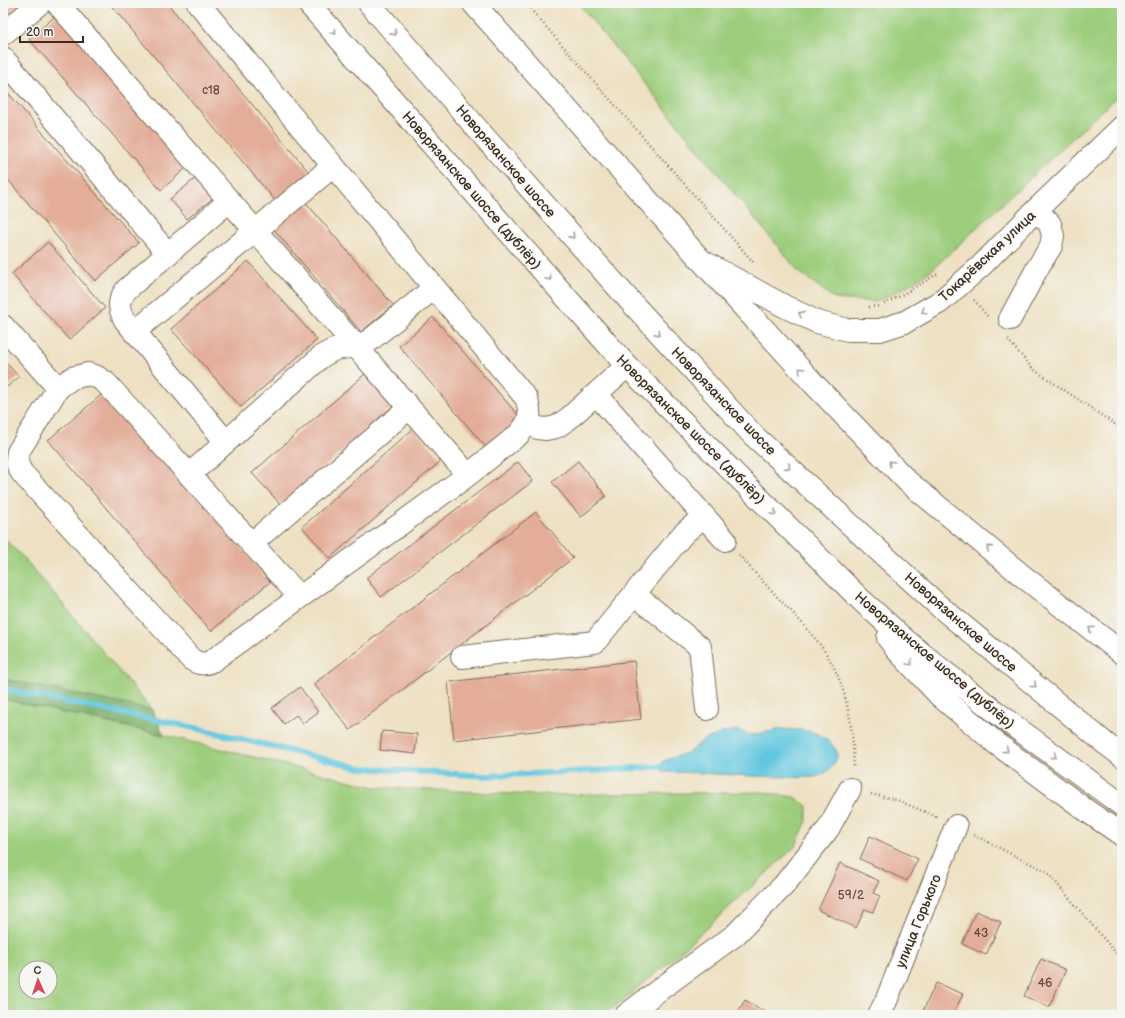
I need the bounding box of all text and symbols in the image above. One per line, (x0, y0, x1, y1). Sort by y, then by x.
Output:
scale bar (20, 18, 83, 44)
text: 20 m (26, 25, 53, 40)
one-way arrow (329, 28, 336, 35)
one-way arrow (390, 28, 397, 35)
house number: с18 (202, 83, 220, 98)
street label: Новорязанское шоссе (452, 102, 559, 221)
street label: Новорязанское шоссе (дублёр) (398, 108, 545, 273)
street label: Токарёвская улица (935, 207, 1040, 306)
one-way arrow (567, 231, 575, 239)
one-way arrow (544, 273, 551, 280)
one-way arrow (921, 307, 928, 314)
one-way arrow (798, 311, 805, 319)
one-way arrow (654, 328, 661, 336)
street label: Новорязанское шоссе (668, 344, 780, 459)
street label: Новорязанское шоссе (дублёр) (613, 351, 769, 507)
one-way arrow (798, 367, 805, 374)
one-way arrow (888, 460, 896, 468)
one-way arrow (783, 462, 790, 469)
one-way arrow (769, 508, 777, 516)
one-way arrow (986, 546, 994, 553)
street label: Новорязанское шоссе (901, 569, 1021, 676)
street label: Новорязанское шоссе (дублёр) (851, 588, 1018, 732)
one-way arrow (1088, 626, 1095, 634)
one-way arrow (905, 659, 912, 666)
one-way arrow (1029, 680, 1037, 687)
one-way arrow (1002, 746, 1009, 753)
one-way arrow (1050, 751, 1057, 758)
street label: улица Горького (892, 872, 945, 970)
house number: 59/2 (838, 888, 864, 903)
house number: 43 (974, 926, 988, 941)
north arrow (18, 960, 58, 1000)
text: С (33, 964, 42, 977)
house number: 46 (1038, 976, 1052, 991)

